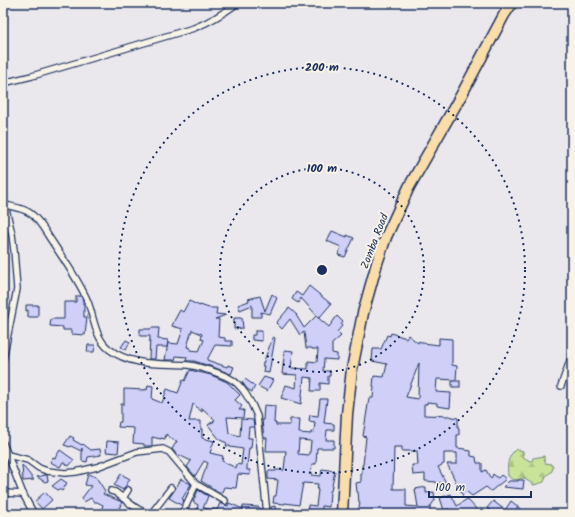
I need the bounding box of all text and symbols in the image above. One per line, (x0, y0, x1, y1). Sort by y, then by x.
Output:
text: 200 m (305, 58, 339, 77)
text: 100 m (307, 159, 337, 178)
street label: Zomba Road (356, 211, 394, 272)
centre of rings (315, 263, 329, 277)
scale bar (429, 473, 531, 499)
text: 100 m (435, 478, 466, 497)

